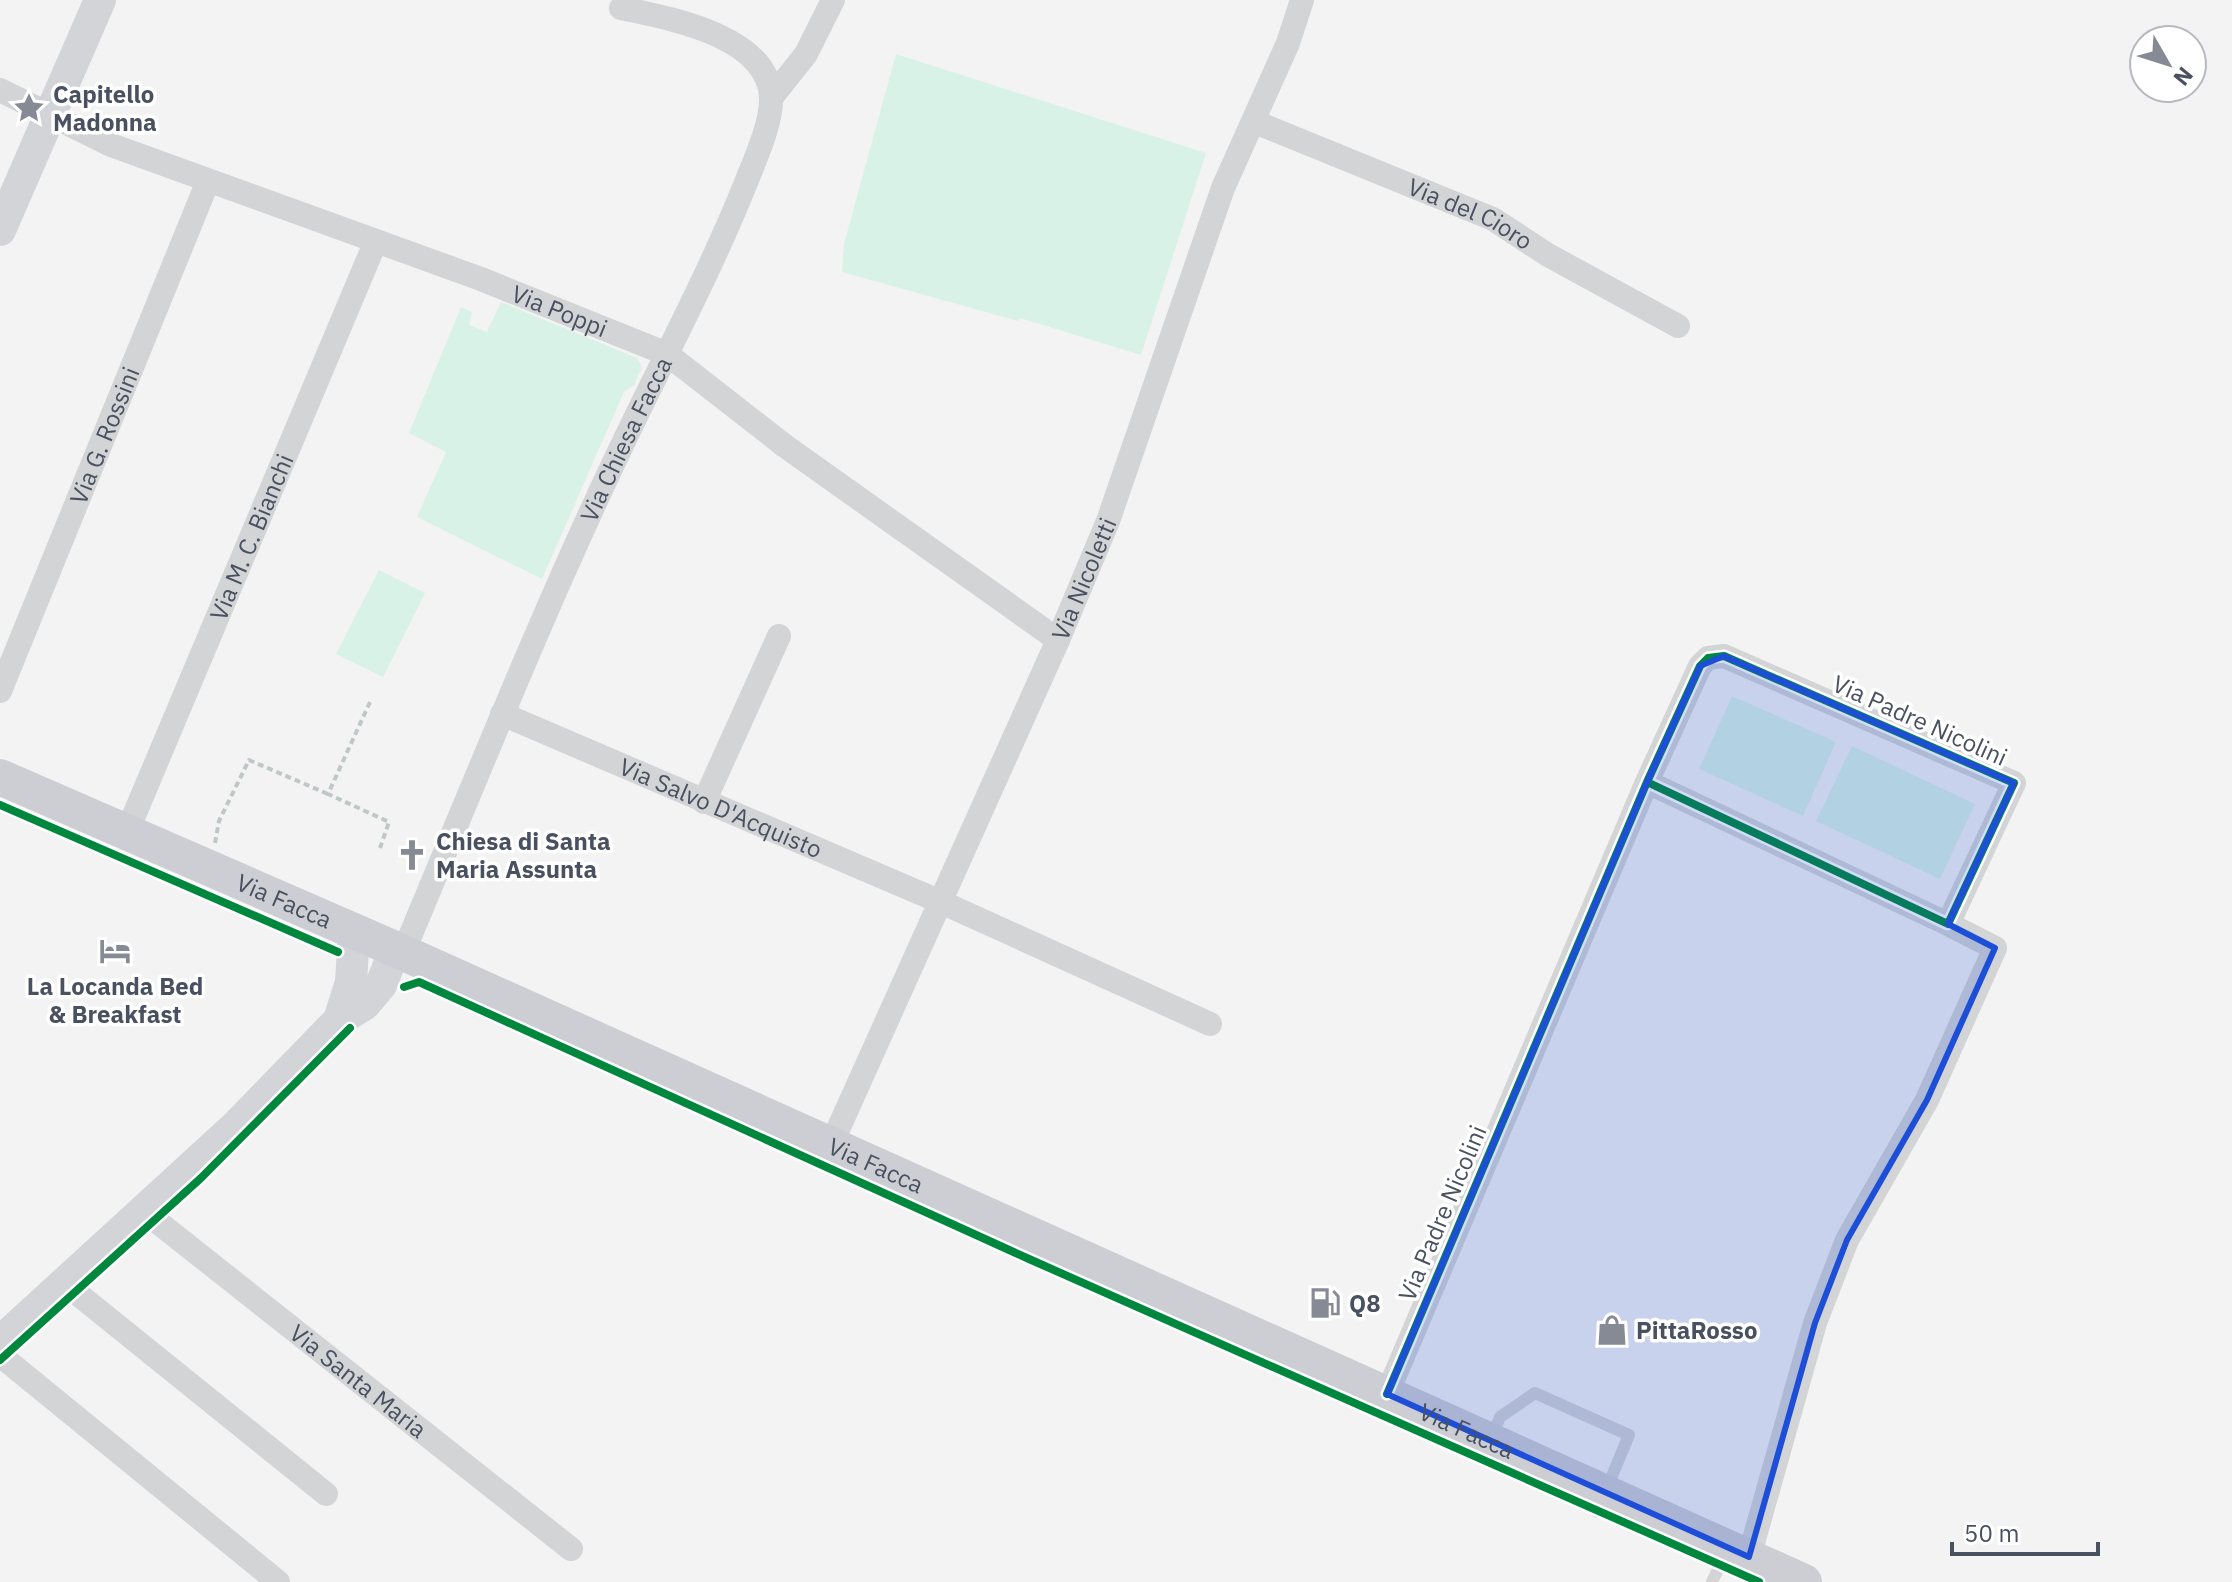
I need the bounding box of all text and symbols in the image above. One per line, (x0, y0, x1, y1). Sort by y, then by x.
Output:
north arrow (2128, 24, 2208, 104)
text: N (2168, 62, 2200, 92)
place label: Capitello Madonna (53, 78, 157, 138)
place icon: Capitello Madonna (12, 91, 46, 125)
street label: Via del Cioro (1403, 170, 1539, 257)
street label: Via Poppi (507, 277, 612, 344)
street label: Via Chiesa Facca (573, 351, 679, 527)
street label: Via G. Rossini (62, 362, 146, 509)
street label: Via M. C. Bianchi (202, 449, 300, 625)
street label: Via Nicoletti (1044, 513, 1124, 645)
street label: Via Padre Nicolini (1828, 667, 2012, 773)
street label: Via Salvo D'Acquisto (614, 750, 827, 865)
place label: Chiesa di Santa Maria Assunta (436, 825, 611, 885)
church icon: Chiesa di Santa Maria Assunta (395, 838, 429, 872)
street label: Via Facca (231, 866, 337, 936)
hotel icon: La Locanda Bed & Breakfast (98, 934, 132, 968)
place label: La Locanda Bed & Breakfast (27, 970, 203, 1030)
street label: Via Padre Nicolini (1391, 1120, 1493, 1306)
street label: Via Facca (823, 1130, 929, 1200)
fuel station icon: Q8 (1308, 1286, 1342, 1320)
place label: Q8 (1349, 1287, 1381, 1319)
shop icon: PittaRosso (1595, 1313, 1629, 1347)
place label: PittaRosso (1636, 1314, 1757, 1346)
street label: Via Santa Maria (283, 1317, 434, 1445)
street label: Via Facca (1414, 1395, 1520, 1466)
scale bar (1952, 1506, 2098, 1556)
text: 50 m (1964, 1517, 2019, 1549)

